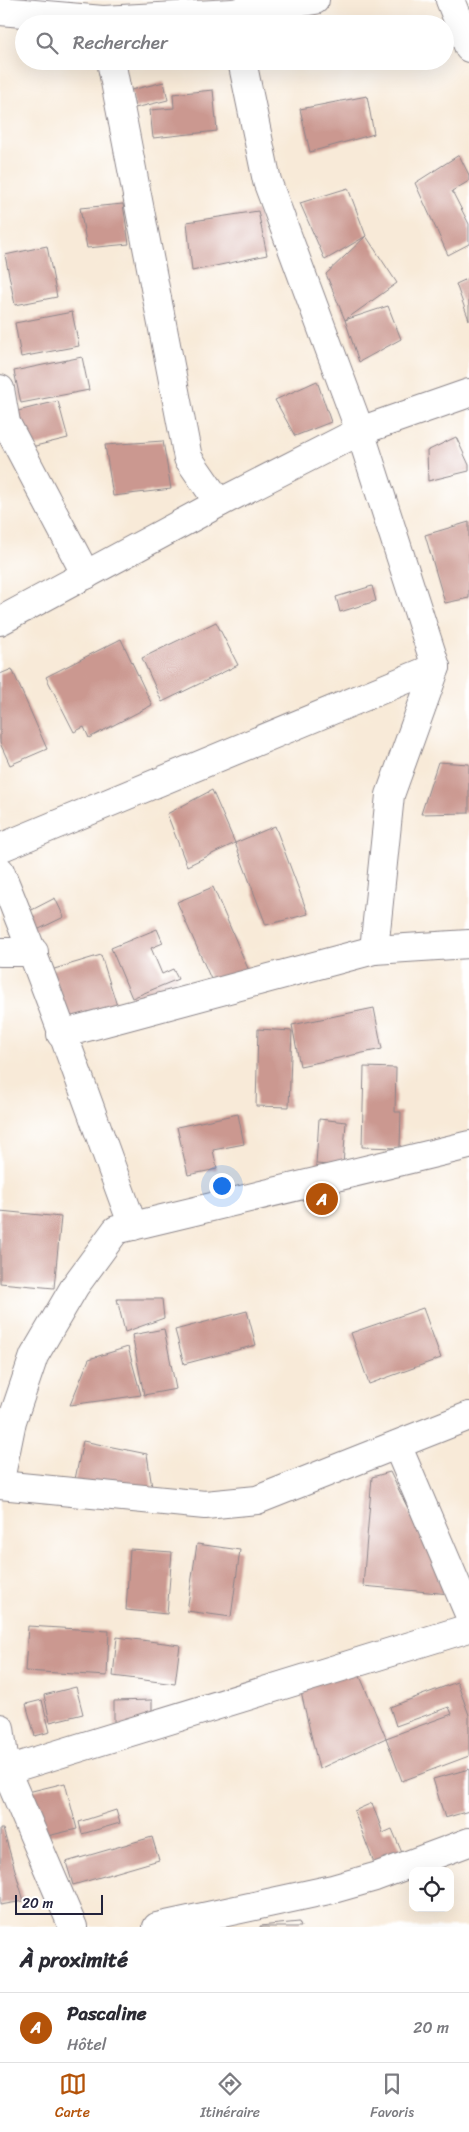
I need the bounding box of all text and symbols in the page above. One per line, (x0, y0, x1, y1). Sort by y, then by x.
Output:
search box (15, 15, 454, 70)
text: Rechercher (73, 26, 168, 59)
icon: search (33, 29, 61, 57)
your location (209, 1173, 235, 1199)
pin: A (306, 1180, 338, 1218)
map controls (409, 1867, 454, 1912)
button: locate (409, 1867, 454, 1912)
text: 20 m (22, 1891, 53, 1916)
scale bar (15, 1892, 102, 1915)
text: À proximité (20, 1941, 128, 1979)
text: Pascaline (67, 1997, 147, 2030)
text: A (31, 2013, 41, 2042)
text: 20 m (413, 2013, 449, 2042)
text: Hôtel (67, 2030, 106, 2059)
tab: Carte (55, 2070, 90, 2125)
tab: Itinéraire (200, 2070, 260, 2125)
tab: Favoris (370, 2070, 414, 2125)

